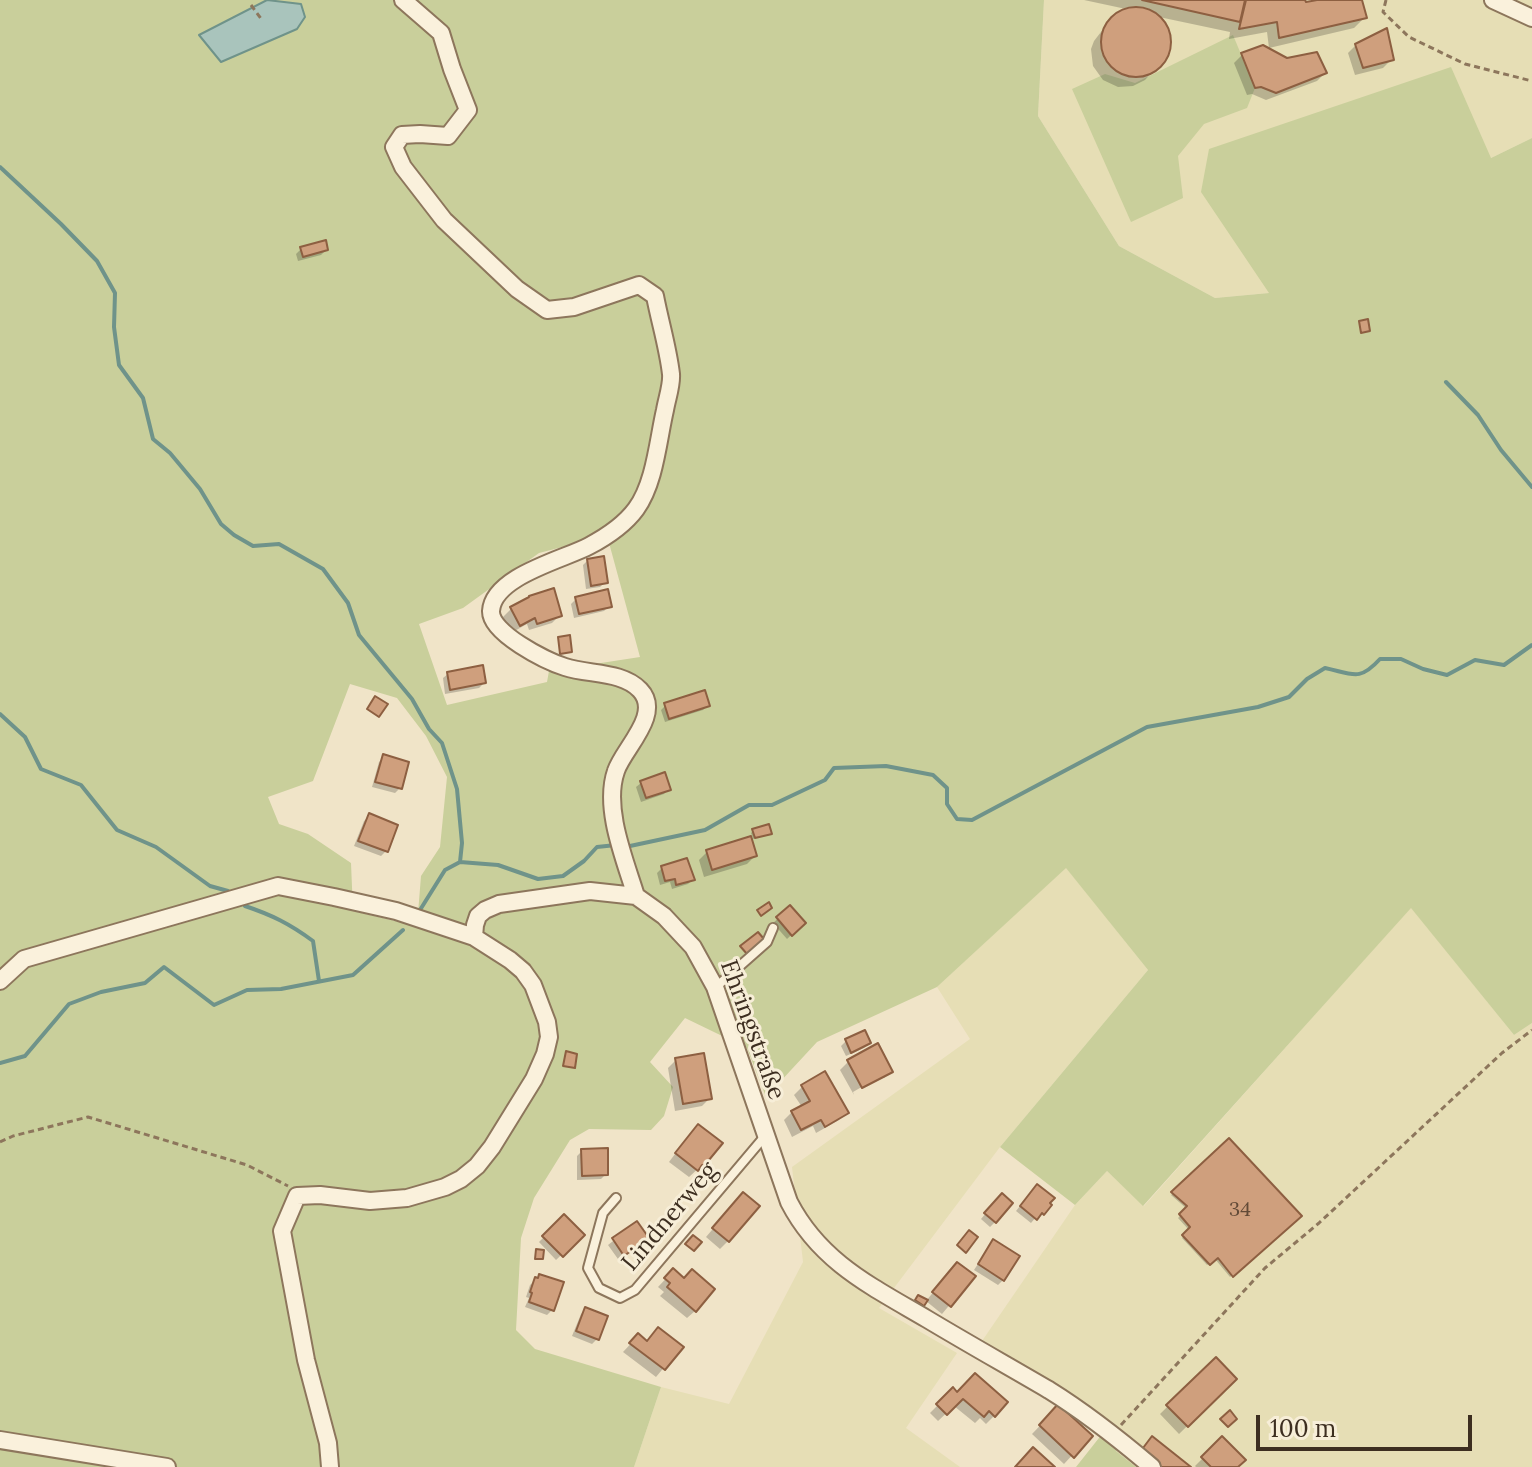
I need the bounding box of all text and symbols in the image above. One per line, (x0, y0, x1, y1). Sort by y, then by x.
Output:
street label: Ehringstraße (713, 956, 791, 1104)
street label: Lindnerweg (616, 1157, 724, 1277)
house number: 34 (1229, 1198, 1251, 1222)
scale bar (1260, 1399, 1476, 1449)
text: 100 m (1270, 1413, 1336, 1444)

